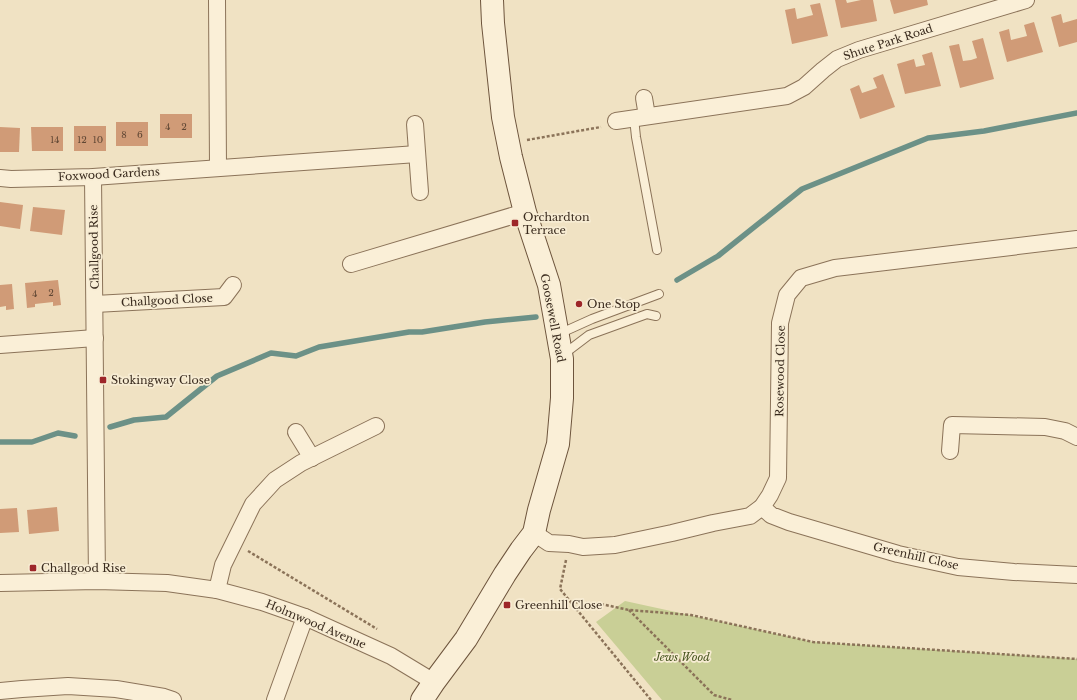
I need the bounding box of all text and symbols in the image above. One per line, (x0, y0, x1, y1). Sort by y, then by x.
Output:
street label: Shute Park Road (841, 21, 935, 63)
house number: 4 (165, 121, 171, 132)
house number: 2 (181, 121, 187, 132)
house number: 8 (121, 129, 127, 140)
house number: 6 (137, 129, 143, 140)
house number: 14 (50, 134, 60, 145)
house number: 12 (77, 134, 87, 145)
house number: 10 (93, 134, 103, 145)
street label: Foxwood Gardens (58, 164, 160, 184)
street label: Challgood Rise (86, 204, 102, 290)
place label: Orchardton Terrace (523, 210, 590, 237)
marker: Orchardton Terrace (510, 218, 520, 228)
street label: Goosewell Road (538, 272, 569, 364)
house number: 2 (48, 287, 54, 298)
house number: 4 (32, 288, 38, 299)
street label: Challgood Close (121, 291, 213, 309)
place label: One Stop (587, 297, 640, 311)
marker: One Stop (574, 299, 584, 309)
street label: Rosewood Close (772, 325, 788, 417)
place label: Stokingway Close (111, 373, 210, 387)
marker: Stokingway Close (98, 375, 108, 385)
street label: Greenhill Close (872, 539, 960, 573)
place label: Challgood Rise (41, 561, 126, 575)
marker: Challgood Rise (28, 563, 38, 573)
street label: Holmwood Avenue (264, 596, 368, 652)
place label: Greenhill Close (515, 598, 602, 612)
marker: Greenhill Close (502, 600, 512, 610)
park label: Jews Wood (653, 650, 710, 664)

